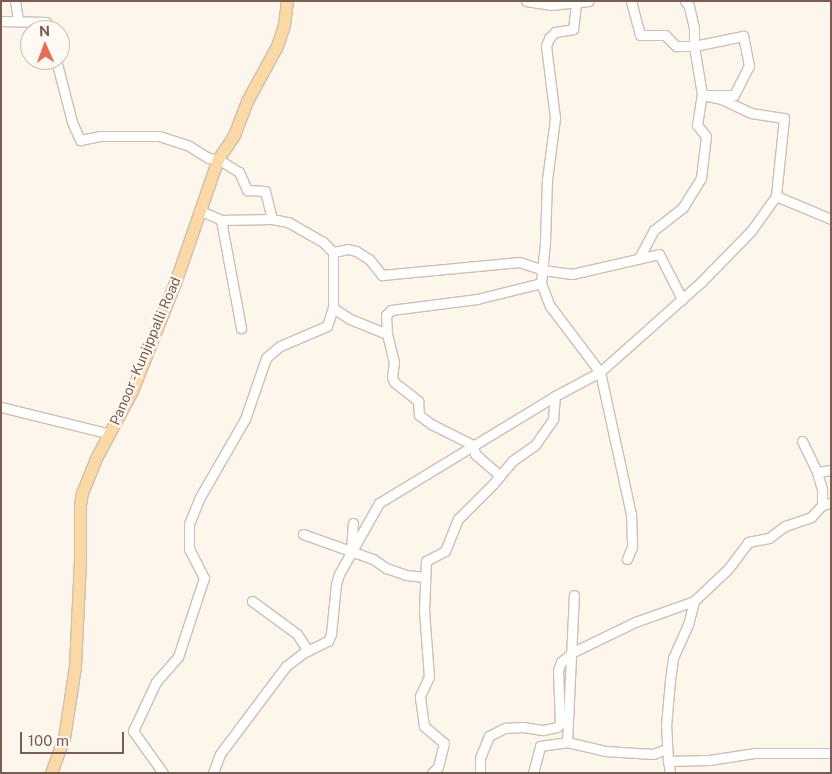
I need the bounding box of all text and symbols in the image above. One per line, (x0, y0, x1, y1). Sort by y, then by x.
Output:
north arrow (20, 20, 70, 70)
text: N (39, 23, 50, 39)
street label: Panoor - Kunjippalli Road (105, 273, 185, 429)
scale bar (22, 722, 126, 754)
text: 100 m (28, 732, 69, 749)

